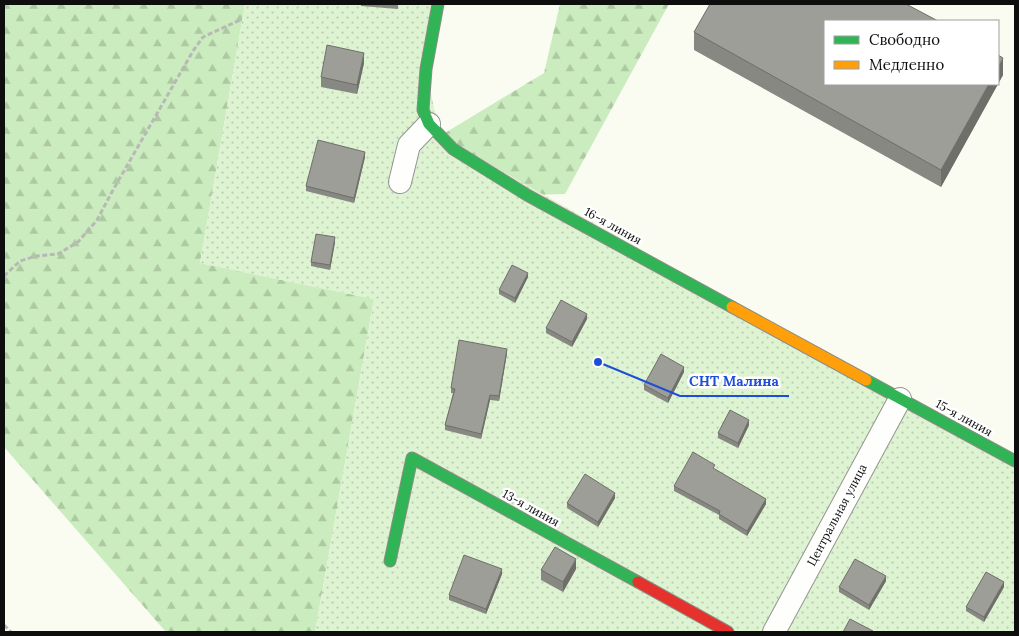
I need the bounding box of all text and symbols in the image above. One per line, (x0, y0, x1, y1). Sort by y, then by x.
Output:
legend (824, 20, 999, 85)
text: Свободно (869, 30, 940, 49)
text: Медленно (869, 55, 944, 74)
street label: 16-я линия (582, 204, 644, 247)
callout: СНТ Малина (680, 367, 789, 396)
text: СНТ Малина (689, 372, 780, 390)
street label: 15-я линия (933, 396, 995, 439)
street label: Центральная улица (803, 461, 870, 568)
street label: 13-я линия (500, 486, 562, 529)

